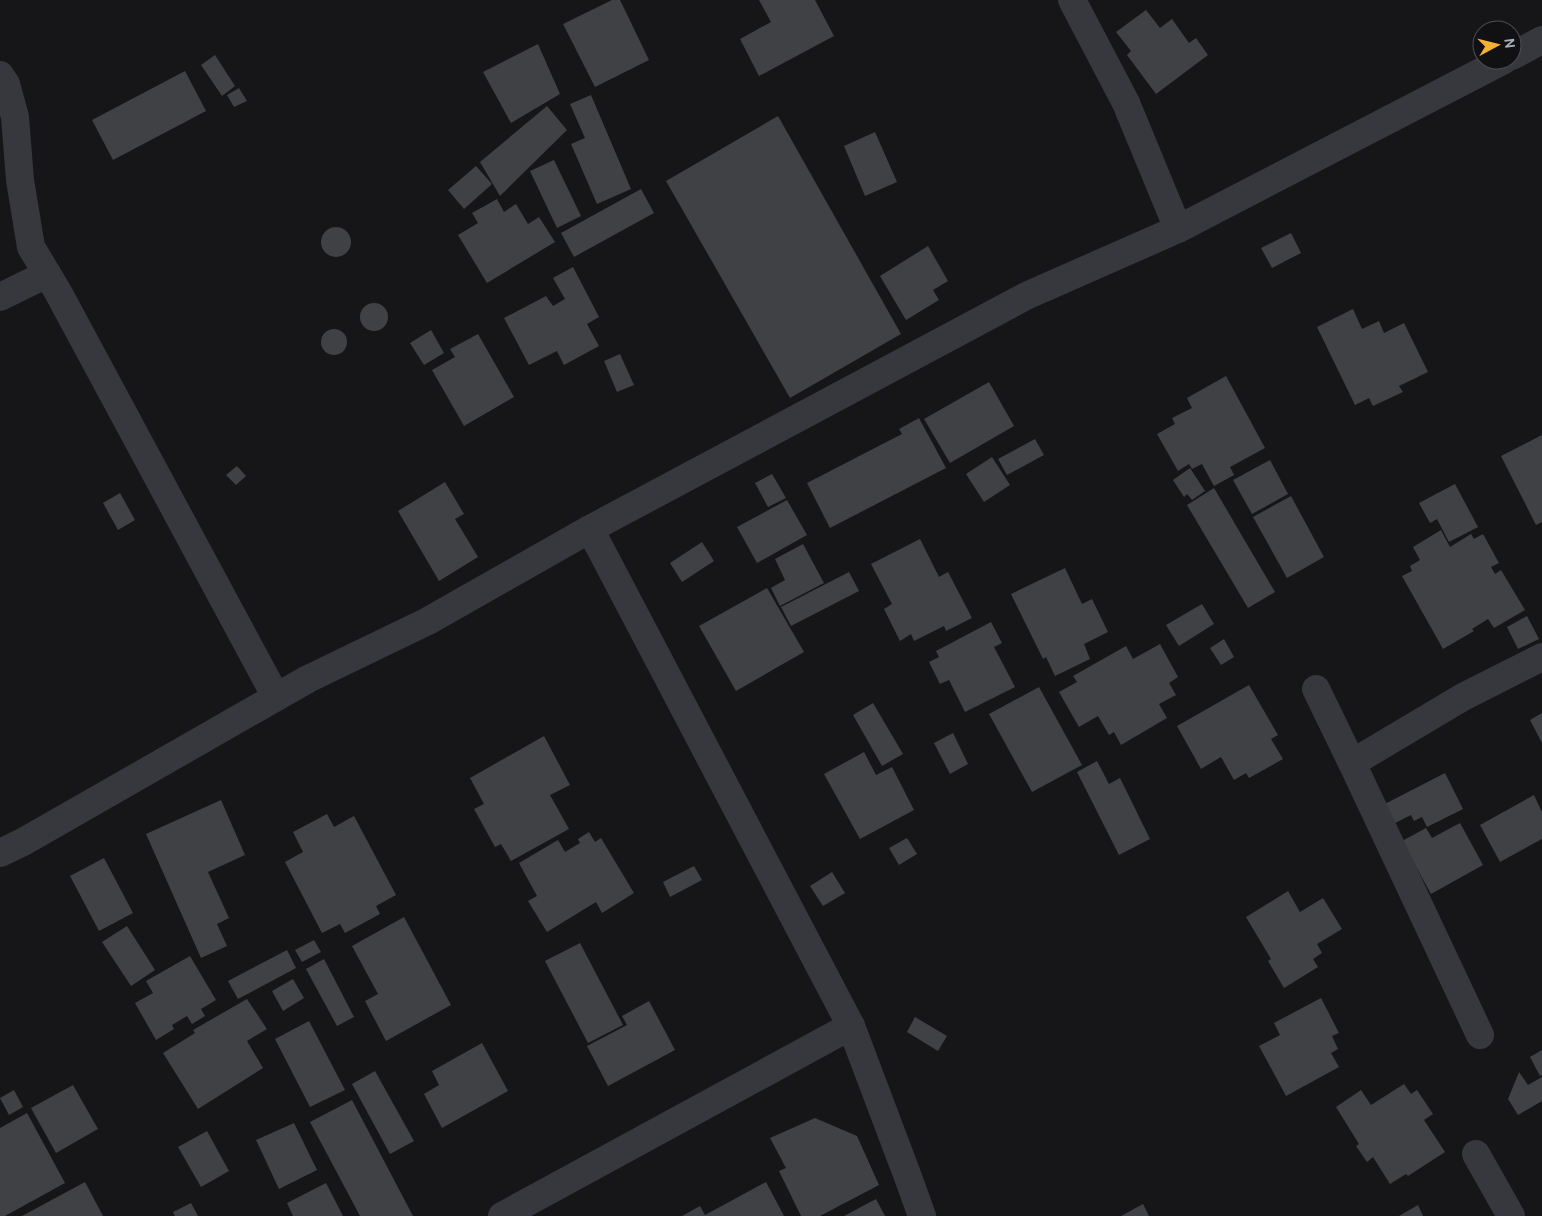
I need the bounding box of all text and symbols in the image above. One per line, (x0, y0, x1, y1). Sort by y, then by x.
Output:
north arrow (1472, 20, 1522, 70)
text: N (1500, 37, 1519, 49)

